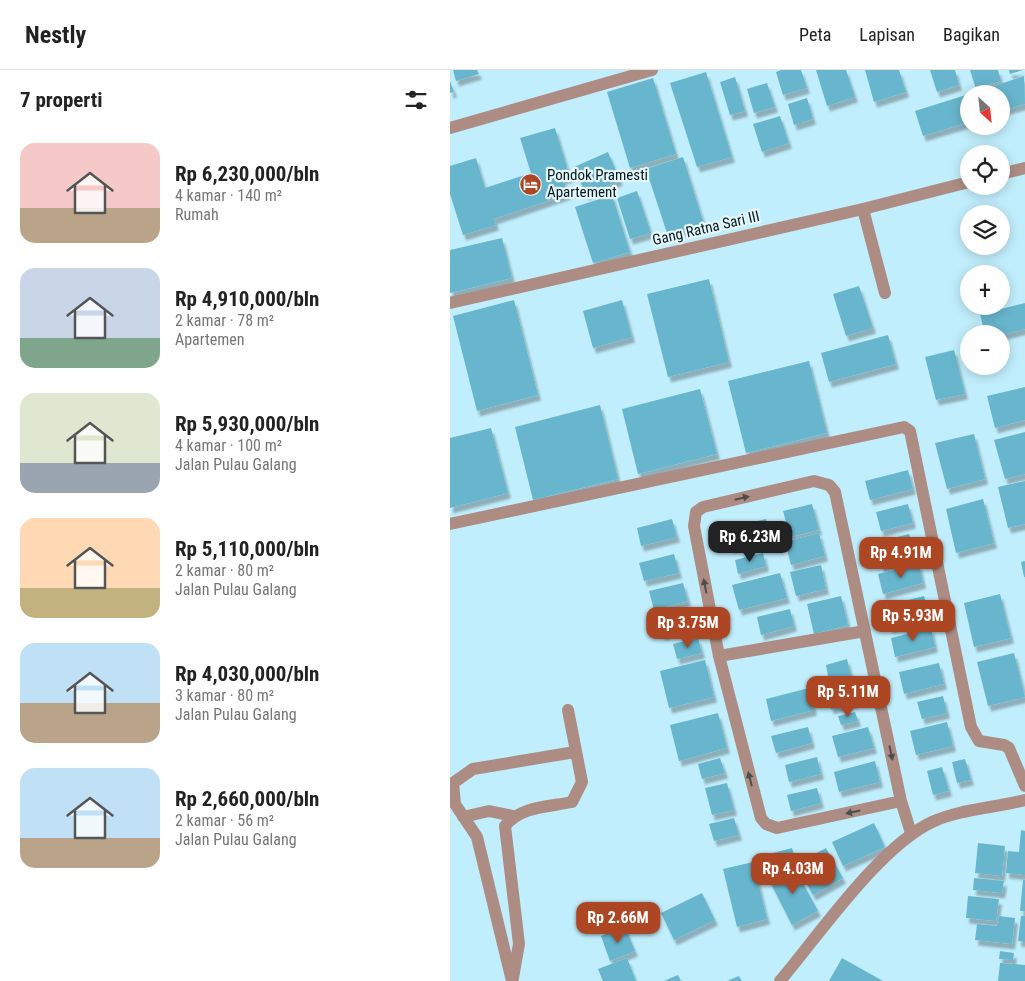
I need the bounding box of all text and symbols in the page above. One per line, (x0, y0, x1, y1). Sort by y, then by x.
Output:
text: Nestly (25, 21, 86, 49)
text: Peta (799, 24, 831, 45)
text: Lapisan (859, 24, 915, 45)
text: Bagikan (943, 24, 1000, 45)
north arrow (960, 85, 1010, 135)
map controls (960, 85, 1010, 375)
icon: filters (402, 86, 430, 114)
text: 7 properti (20, 88, 103, 112)
button: locate (960, 145, 1010, 195)
text: Rp 6,230,000/bln (175, 162, 319, 186)
icon: home (60, 163, 120, 223)
place label: Pondok Pramesti Apartement (547, 166, 648, 201)
hotel icon: Pondok Pramesti Apartement (519, 172, 543, 196)
text: 4 kamar · 140 m² (175, 186, 282, 205)
text: Rumah (175, 205, 219, 224)
button: layers (960, 205, 1010, 255)
street label: Gang Ratna Sari III (651, 207, 761, 249)
button: + (960, 265, 1010, 315)
text: Rp 4,910,000/bln (175, 287, 319, 311)
icon: home (60, 288, 120, 348)
text: 2 kamar · 78 m² (175, 311, 274, 330)
button: − (960, 325, 1010, 375)
text: Apartemen (175, 330, 245, 349)
text: Rp 5,930,000/bln (175, 412, 319, 436)
icon: home (60, 413, 120, 473)
text: 4 kamar · 100 m² (175, 436, 282, 455)
text: Jalan Pulau Galang (175, 455, 297, 474)
one-way arrow (735, 493, 751, 501)
pin: Rp 6.23M (698, 520, 802, 563)
text: Rp 6.23M (719, 527, 781, 546)
pin: Rp 4.91M (849, 536, 953, 579)
text: Rp 5,110,000/bln (175, 537, 319, 561)
icon: home (60, 538, 120, 598)
text: Rp 4.91M (870, 543, 932, 562)
text: 2 kamar · 80 m² (175, 561, 274, 580)
one-way arrow (701, 578, 709, 594)
text: Jalan Pulau Galang (175, 580, 297, 599)
pin: Rp 5.93M (861, 600, 965, 642)
pin: Rp 3.75M (636, 606, 740, 649)
text: Rp 5.93M (882, 606, 944, 625)
text: Rp 3.75M (657, 613, 719, 632)
text: Rp 4,030,000/bln (175, 662, 319, 686)
icon: home (60, 663, 120, 723)
pin: Rp 5.11M (796, 676, 900, 718)
text: Rp 5.11M (817, 682, 879, 701)
text: 3 kamar · 80 m² (175, 686, 274, 705)
text: Jalan Pulau Galang (175, 705, 297, 724)
one-way arrow (887, 746, 895, 761)
one-way arrow (746, 771, 754, 786)
text: Rp 2,660,000/bln (175, 787, 319, 811)
icon: home (60, 788, 120, 848)
one-way arrow (845, 808, 861, 816)
text: 2 kamar · 56 m² (175, 811, 274, 830)
text: Jalan Pulau Galang (175, 830, 297, 849)
pin: Rp 4.03M (741, 852, 845, 895)
text: Rp 4.03M (762, 859, 824, 878)
pin: Rp 2.66M (566, 902, 670, 944)
text: Rp 2.66M (587, 908, 649, 927)

